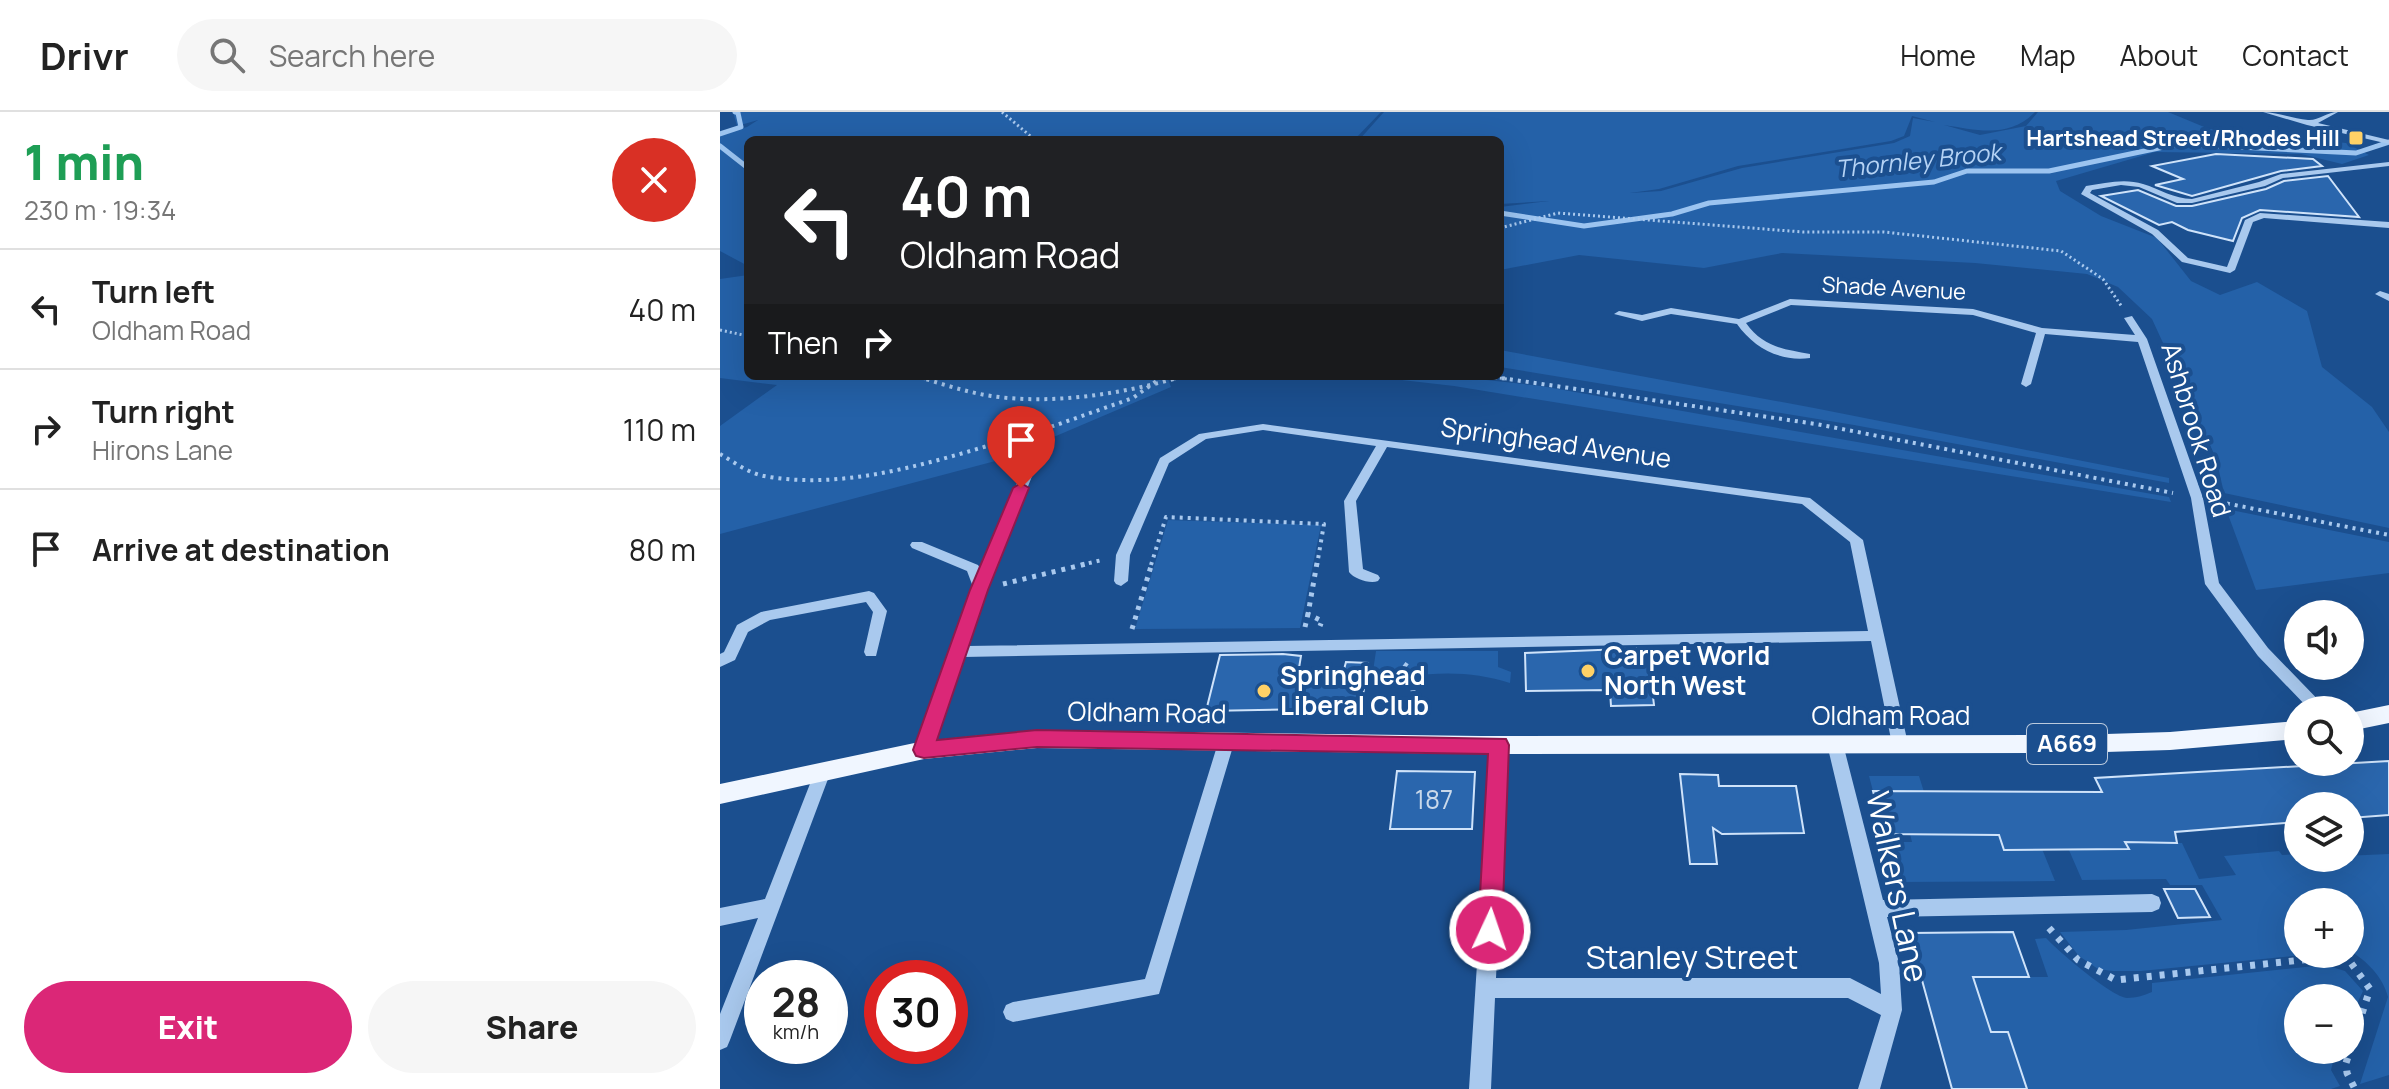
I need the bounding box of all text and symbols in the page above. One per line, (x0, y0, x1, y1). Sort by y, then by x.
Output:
search box (177, 19, 737, 91)
text: Drivr (40, 29, 129, 81)
icon: search (205, 33, 249, 77)
text: Search here (269, 35, 435, 76)
text: Home (1900, 36, 1976, 74)
text: Map (2020, 36, 2076, 74)
text: About (2120, 36, 2198, 74)
text: Contact (2242, 36, 2349, 74)
place label: Hartshead Street/Rhodes Hill (2026, 123, 2340, 153)
text: 1 min (24, 129, 144, 194)
marker: Hartshead Street/Rhodes Hill (2347, 129, 2365, 147)
water label: Thornley Brook (1834, 134, 2005, 185)
button: close (612, 138, 696, 222)
text: 40 m (900, 157, 1032, 234)
icon: left (768, 168, 872, 272)
text: 230 m · 19:34 (24, 192, 176, 228)
text: Oldham Road (900, 230, 1120, 279)
street label: Shade Avenue (1821, 269, 1967, 307)
text: Turn left (92, 271, 215, 312)
icon: left (24, 287, 68, 331)
text: 40 m (629, 289, 696, 330)
text: Oldham Road (92, 312, 251, 348)
icon: right (855, 320, 899, 364)
text: Then (768, 322, 839, 363)
street label: Ashbrook Road (2153, 338, 2241, 521)
text: Turn right (92, 391, 235, 432)
pin (987, 406, 1055, 488)
icon: right (24, 407, 68, 451)
street label: Springhead Avenue (1439, 408, 1674, 476)
text: 110 m (623, 409, 696, 450)
icon: arrive (999, 418, 1043, 462)
text: Hirons Lane (92, 432, 233, 468)
icon: arrive (24, 527, 68, 571)
text: Arrive at destination (92, 529, 390, 570)
text: 80 m (629, 529, 696, 570)
map controls (2284, 600, 2364, 1064)
button: sound (2284, 600, 2364, 680)
place label: Carpet World North West (1604, 637, 1770, 703)
place label: Springhead Liberal Club (1280, 657, 1429, 723)
marker: Carpet World North West (1579, 662, 1597, 680)
marker: Springhead Liberal Club (1255, 682, 1273, 700)
street label: Oldham Road (1067, 693, 1227, 731)
button: search (2284, 696, 2364, 776)
street label: Oldham Road (1811, 697, 1971, 733)
road number: A669 (2027, 724, 2107, 764)
house number: 187 (1415, 781, 1453, 817)
street label: Walkers Lane (1856, 787, 1940, 986)
button: layers (2284, 792, 2364, 872)
position arrow (1448, 888, 1532, 972)
button: + (2284, 888, 2364, 968)
street label: Stanley Street (1586, 935, 1798, 979)
speed limit sign: 30 (864, 960, 968, 1064)
text: 28 (772, 974, 820, 1029)
button: Exit (24, 981, 352, 1073)
button: Share (368, 981, 696, 1073)
button: − (2284, 984, 2364, 1064)
text: km/h (773, 1018, 819, 1045)

